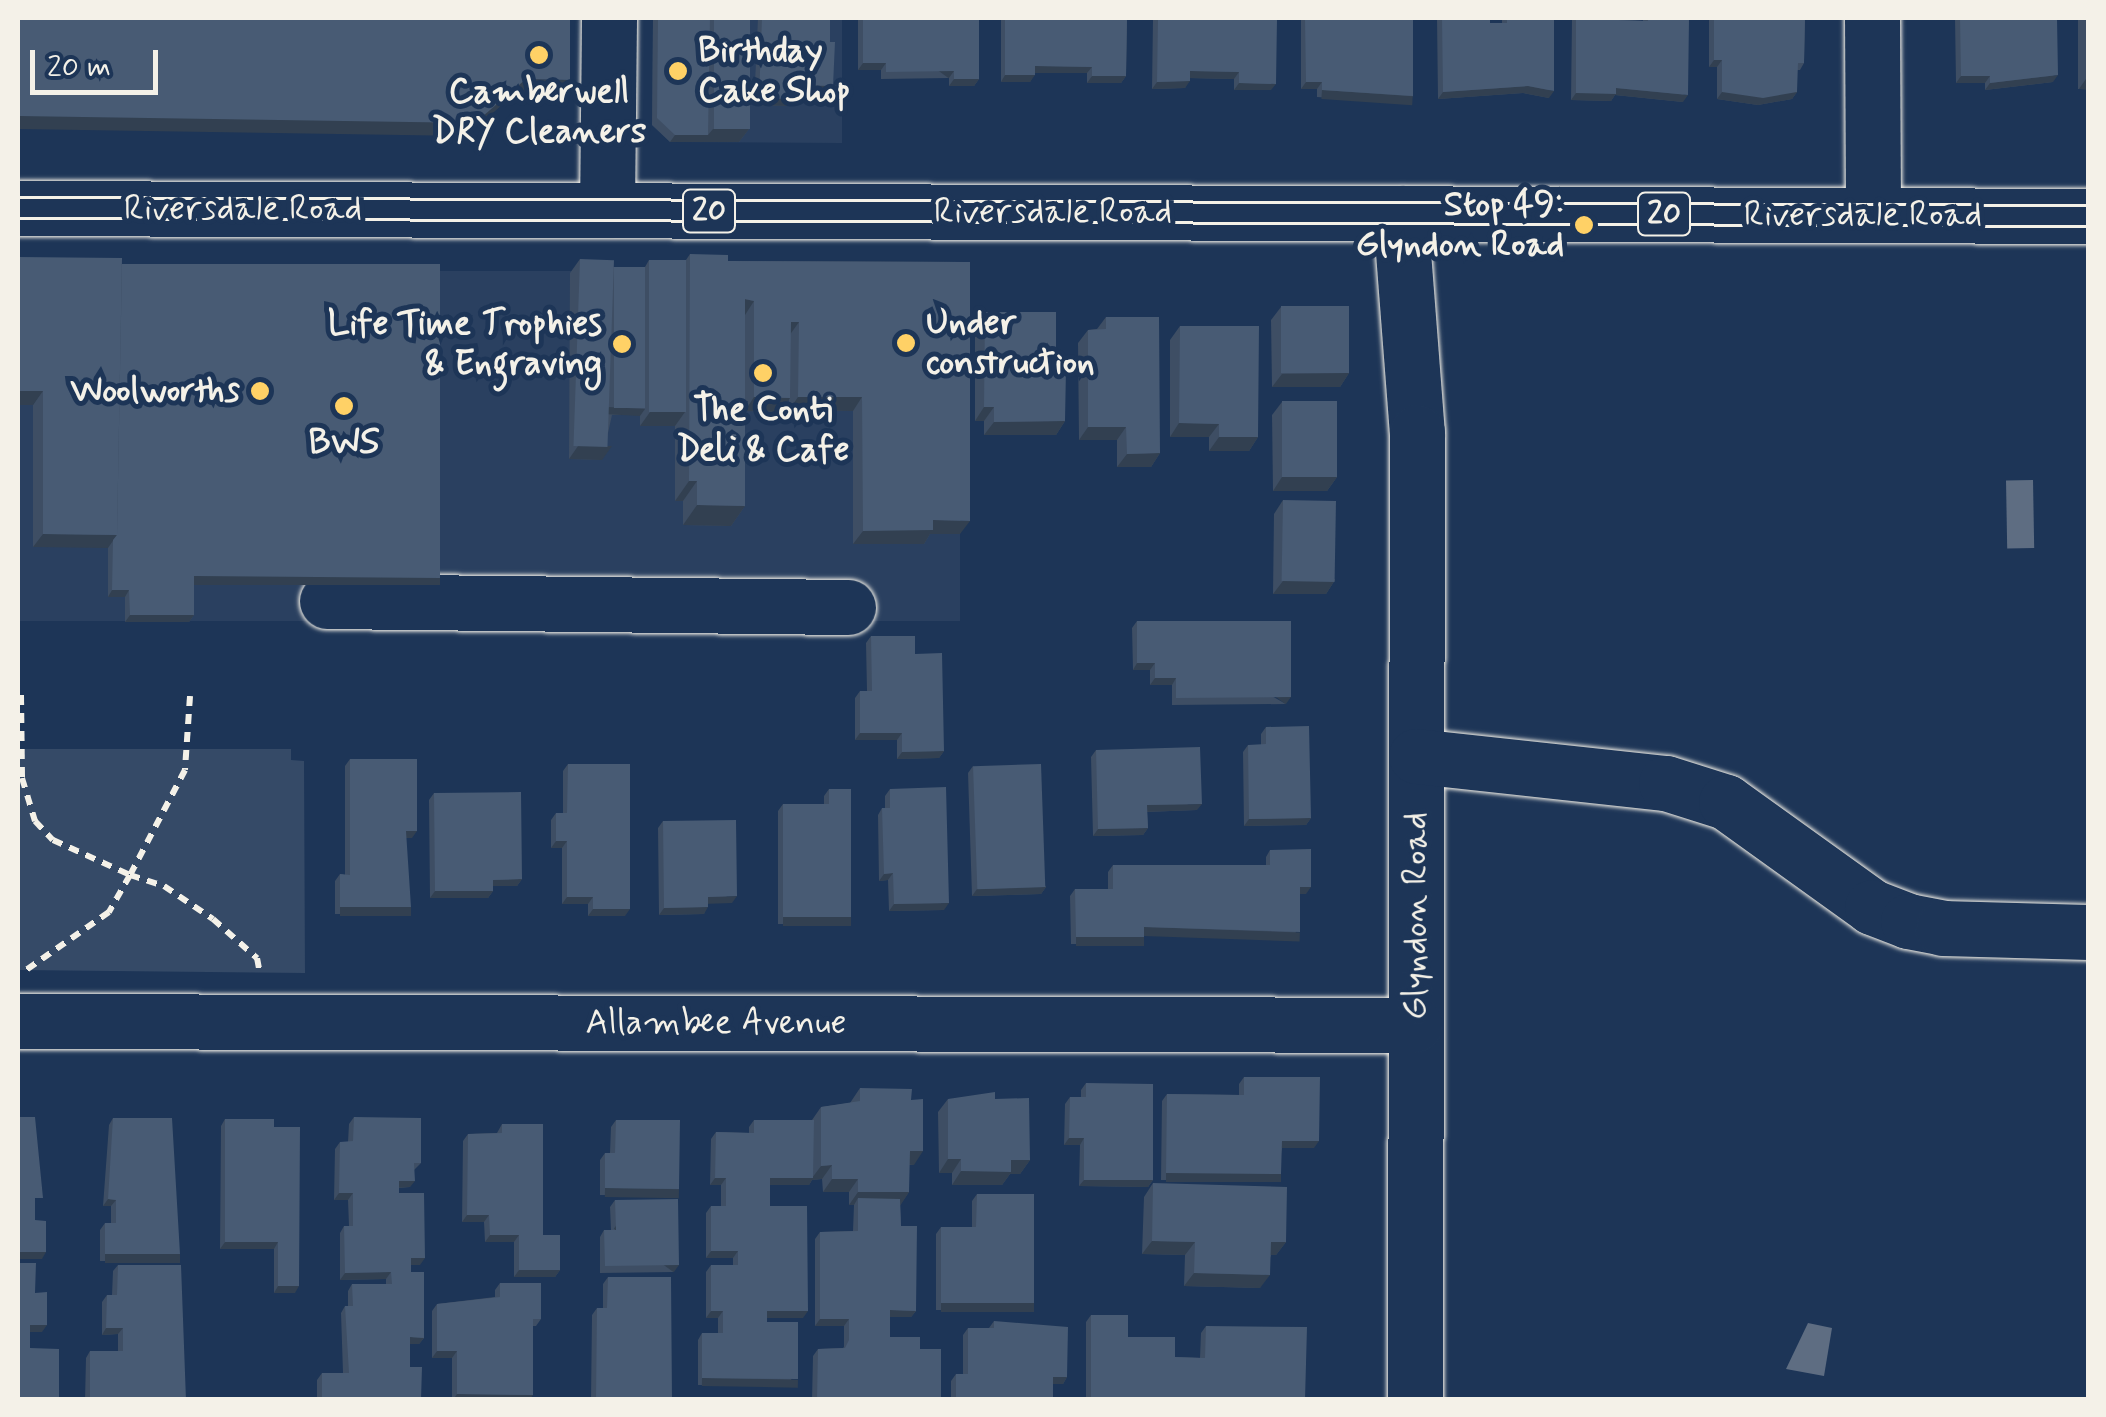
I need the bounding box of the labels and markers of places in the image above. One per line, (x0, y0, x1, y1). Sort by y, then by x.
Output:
place label: Birthday Cake Shop (698, 30, 850, 112)
marker: Camberwell DRY Cleaners (528, 44, 550, 66)
marker: Birthday Cake Shop (667, 60, 689, 82)
place label: Camberwell DRY Cleaners (432, 71, 646, 153)
place label: Stop 49: Glyndon Road (1359, 184, 1564, 266)
marker: Stop 49: Glyndon Road (1573, 214, 1595, 236)
place label: Under construction (926, 302, 1095, 384)
place label: Life Time Trophies & Engraving (331, 303, 602, 385)
marker: Under construction (895, 332, 917, 354)
marker: Life Time Trophies & Engraving (611, 333, 633, 355)
marker: The Conti Deli & Cafe (752, 362, 774, 384)
place label: Woolworths (71, 370, 240, 412)
marker: Woolworths (249, 380, 271, 402)
place label: The Conti Deli & Cafe (676, 389, 850, 471)
marker: BWS (333, 395, 355, 417)
place label: BWS (309, 422, 379, 464)

